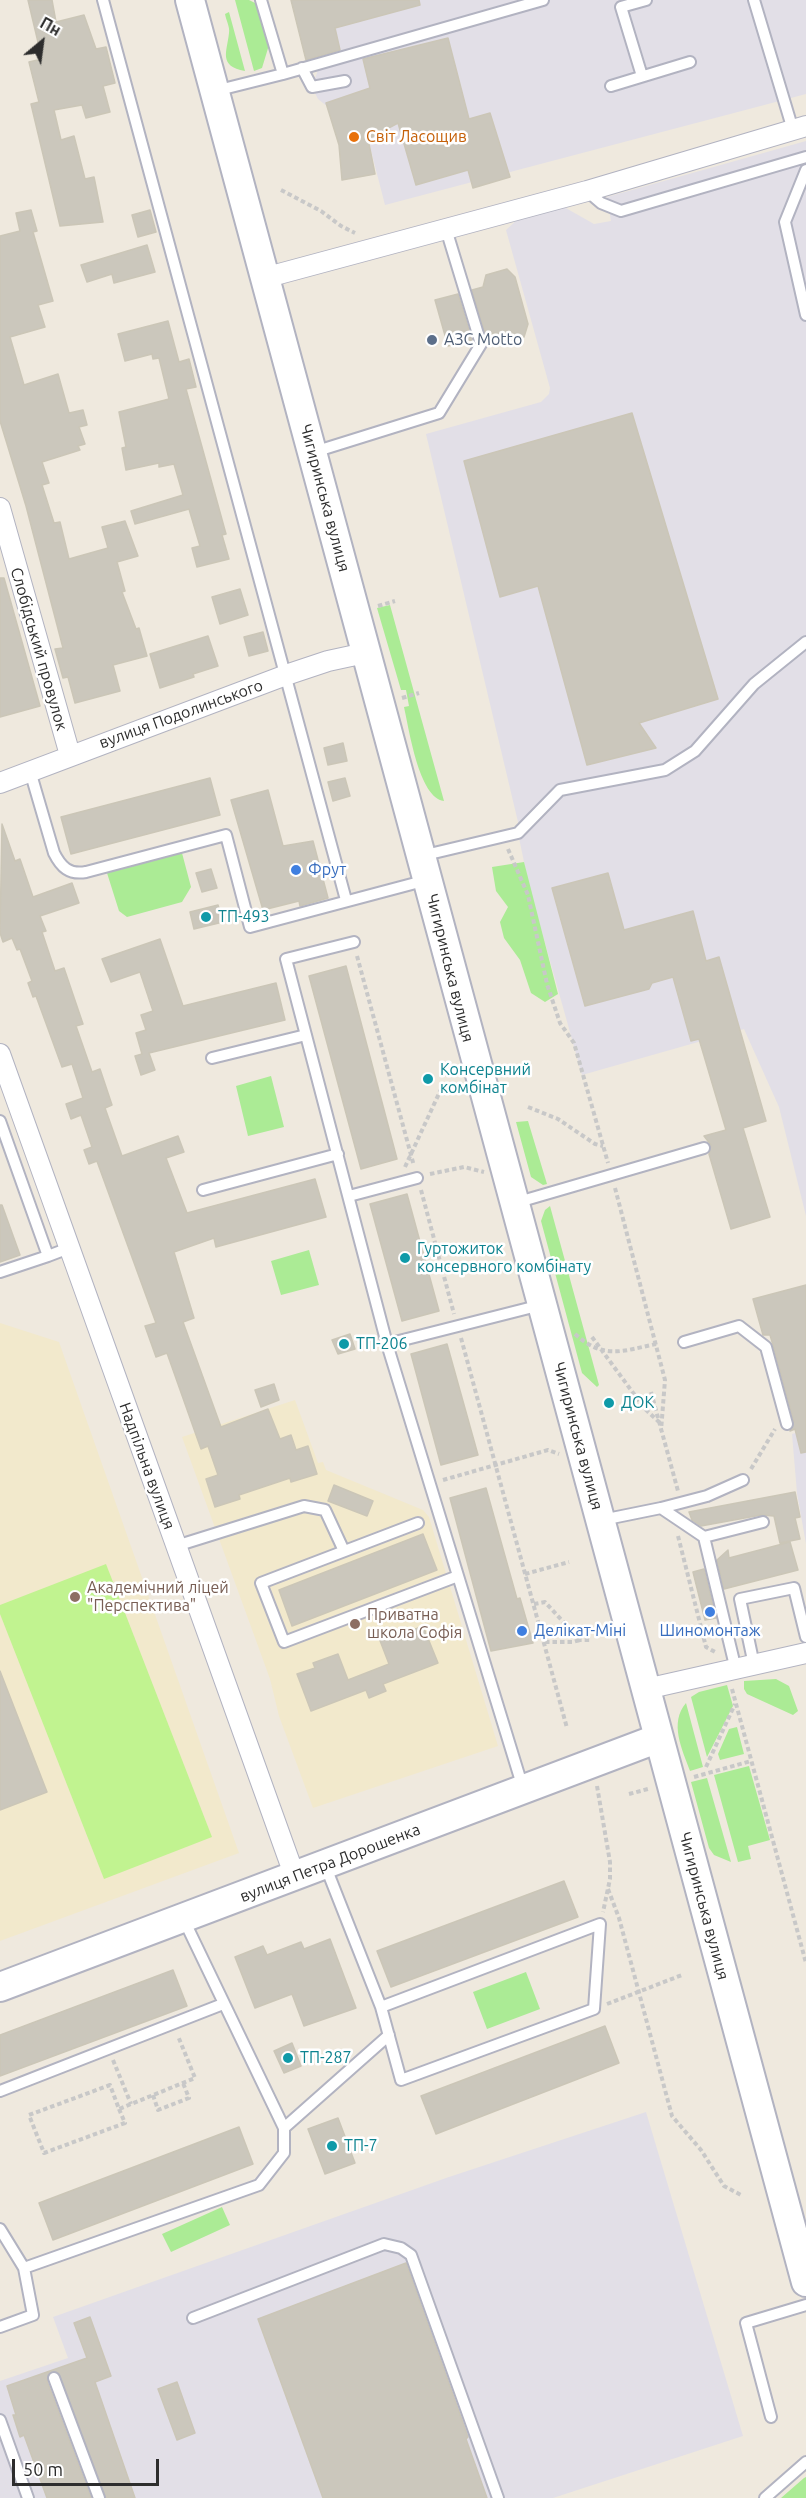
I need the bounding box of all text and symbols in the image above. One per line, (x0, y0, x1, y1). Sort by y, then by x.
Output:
north arrow (12, 12, 72, 72)
text: Пн (37, 13, 64, 39)
place label: Світ Ласощив (366, 127, 467, 147)
marker: Світ Ласощив (347, 130, 361, 144)
place label: АЗС Motto (444, 330, 522, 350)
marker: АЗС Motto (425, 333, 439, 347)
street label: Чигиринська вулиця (296, 422, 354, 574)
street label: Слобідський провулок (6, 565, 72, 733)
street label: вулиця Подолинського (97, 675, 265, 753)
place label: Фрут (308, 860, 346, 880)
marker: Фрут (289, 863, 303, 877)
street label: Чигиринська вулиця (422, 892, 478, 1044)
place label: ТП-493 (218, 907, 270, 927)
marker: ТП-493 (199, 910, 213, 924)
place label: Консервний комбінат (440, 1060, 531, 1098)
marker: Консервний комбінат (421, 1072, 435, 1086)
place label: Гуртожиток консервного комбінату (417, 1239, 591, 1277)
marker: Гуртожиток консервного комбінату (398, 1251, 412, 1265)
place label: ТП-206 (356, 1334, 408, 1354)
marker: ТП-206 (337, 1337, 351, 1351)
street label: Чигиринська вулиця (549, 1360, 607, 1512)
place label: ДОК (621, 1393, 654, 1413)
marker: ДОК (602, 1396, 616, 1410)
street label: Надпільна вулиця (115, 1400, 179, 1532)
place label: Академічний ліцей "Перспектива" (87, 1578, 229, 1616)
marker: Академічний ліцей "Перспектива" (68, 1590, 82, 1604)
place label: Приватна школа Софія (367, 1605, 462, 1643)
marker: Шиномонтаж (703, 1605, 717, 1619)
marker: Приватна школа Софія (348, 1617, 362, 1631)
place label: Делікат-Міні (534, 1621, 626, 1641)
place label: Шиномонтаж (659, 1621, 761, 1641)
marker: Делікат-Міні (515, 1624, 529, 1638)
street label: вулиця Петра Дорошенка (237, 1820, 423, 1906)
street label: Чигиринська вулиця (675, 1830, 733, 1982)
place label: ТП-287 (300, 2048, 352, 2068)
marker: ТП-287 (281, 2051, 295, 2065)
place label: ТП-7 (344, 2136, 378, 2156)
marker: ТП-7 (325, 2139, 339, 2153)
scale bar (15, 2447, 162, 2485)
text: 50 m (23, 2459, 63, 2479)

